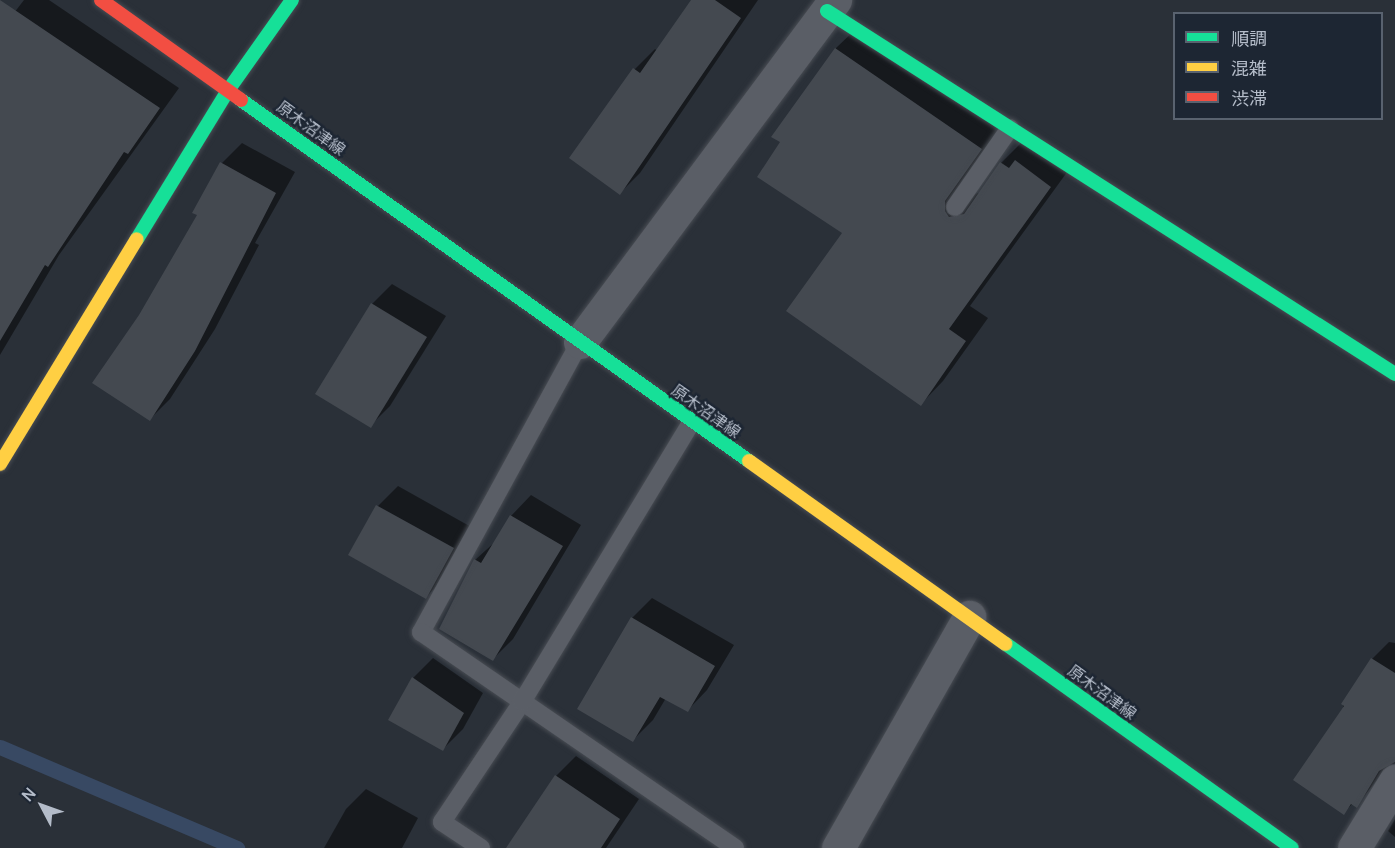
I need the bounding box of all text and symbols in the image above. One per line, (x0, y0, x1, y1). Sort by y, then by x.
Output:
legend (1173, 12, 1383, 120)
text: 順調 (1231, 26, 1267, 50)
text: 混雑 (1231, 56, 1267, 80)
text: 渋滞 (1231, 86, 1267, 110)
street label: 原木沼津線 (273, 97, 349, 159)
street label: 原木沼津線 (668, 380, 744, 442)
street label: 原木沼津線 (1064, 661, 1140, 723)
north arrow (12, 776, 72, 836)
text: N (16, 783, 40, 806)

